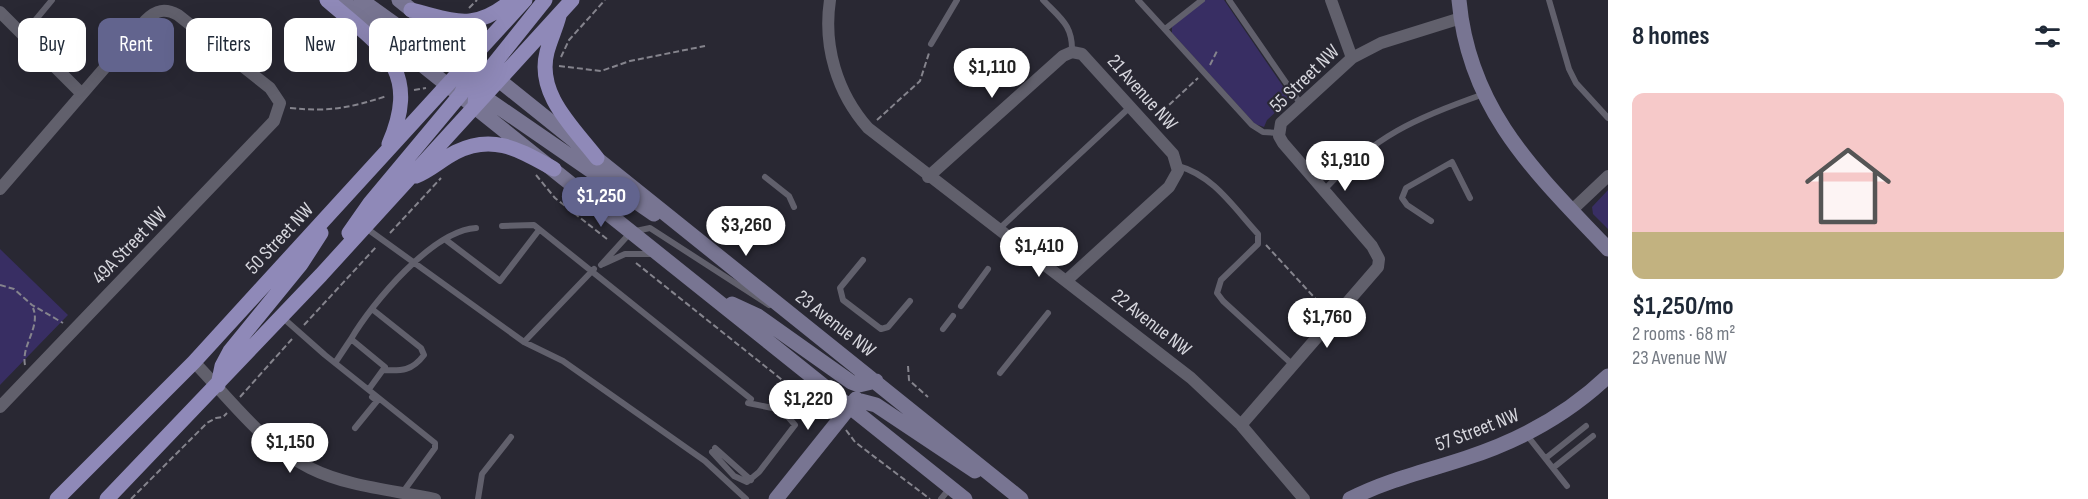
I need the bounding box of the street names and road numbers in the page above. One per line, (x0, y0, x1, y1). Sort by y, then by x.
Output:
street label: 55 Street NW (1265, 40, 1345, 118)
street label: 21 Avenue NW (1102, 50, 1183, 136)
street label: 50 Street NW (241, 198, 319, 279)
street label: 49A Street NW (87, 202, 172, 289)
street label: 22 Avenue NW (1107, 284, 1196, 361)
street label: 23 Avenue NW (791, 285, 880, 363)
street label: 57 Street NW (1432, 403, 1523, 457)

